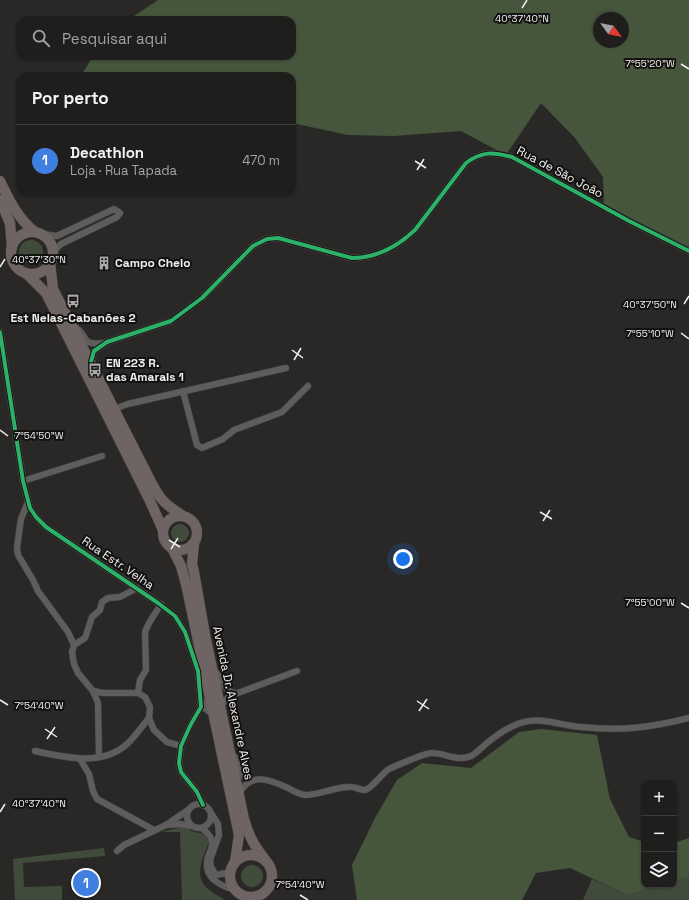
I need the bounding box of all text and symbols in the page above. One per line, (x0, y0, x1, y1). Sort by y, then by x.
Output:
text: 40°37'40"N (495, 12, 549, 25)
north arrow (593, 12, 629, 48)
search box (16, 16, 296, 60)
icon: search (30, 27, 52, 49)
text: Pesquisar aqui (62, 29, 167, 48)
text: 7°55'20"W (625, 57, 675, 70)
text: Por perto (32, 87, 109, 109)
street label: Rua de São João (514, 142, 606, 202)
text: Decathlon (70, 143, 144, 162)
text: 1 (42, 152, 48, 169)
text: 470 m (242, 152, 280, 169)
text: Loja · Rua Tapada (70, 162, 177, 179)
text: 40°37'30"N (12, 253, 66, 266)
building icon: Campo Cheio (96, 255, 112, 271)
place label: Campo Cheio (115, 255, 191, 271)
bus stop icon: Est Nelas-Cabanões 2 (65, 293, 81, 309)
text: 40°37'50"N (623, 298, 677, 311)
place label: Est Nelas-Cabanões 2 (10, 310, 136, 326)
text: 7°55'10"W (626, 327, 674, 340)
place label: EN 223 R. das Amarais 1 (106, 355, 184, 385)
bus stop icon: EN 223 R. das Amarais 1 (87, 362, 103, 378)
text: 7°54'50"W (14, 429, 64, 442)
street label: Rua Estr. Velha (79, 533, 157, 593)
your location (393, 549, 413, 569)
text: 7°55'00"W (625, 596, 675, 609)
street label: Avenida Dr. Alexandre Alves (209, 625, 257, 781)
text: 7°54'40"W (14, 699, 64, 712)
map controls (641, 780, 677, 888)
button: + (641, 780, 677, 816)
text: 40°37'40"N (12, 797, 66, 810)
button: − (641, 816, 677, 852)
button: layers (641, 852, 677, 888)
pin: 1 (73, 868, 99, 898)
text: 7°54'40"W (275, 878, 325, 891)

